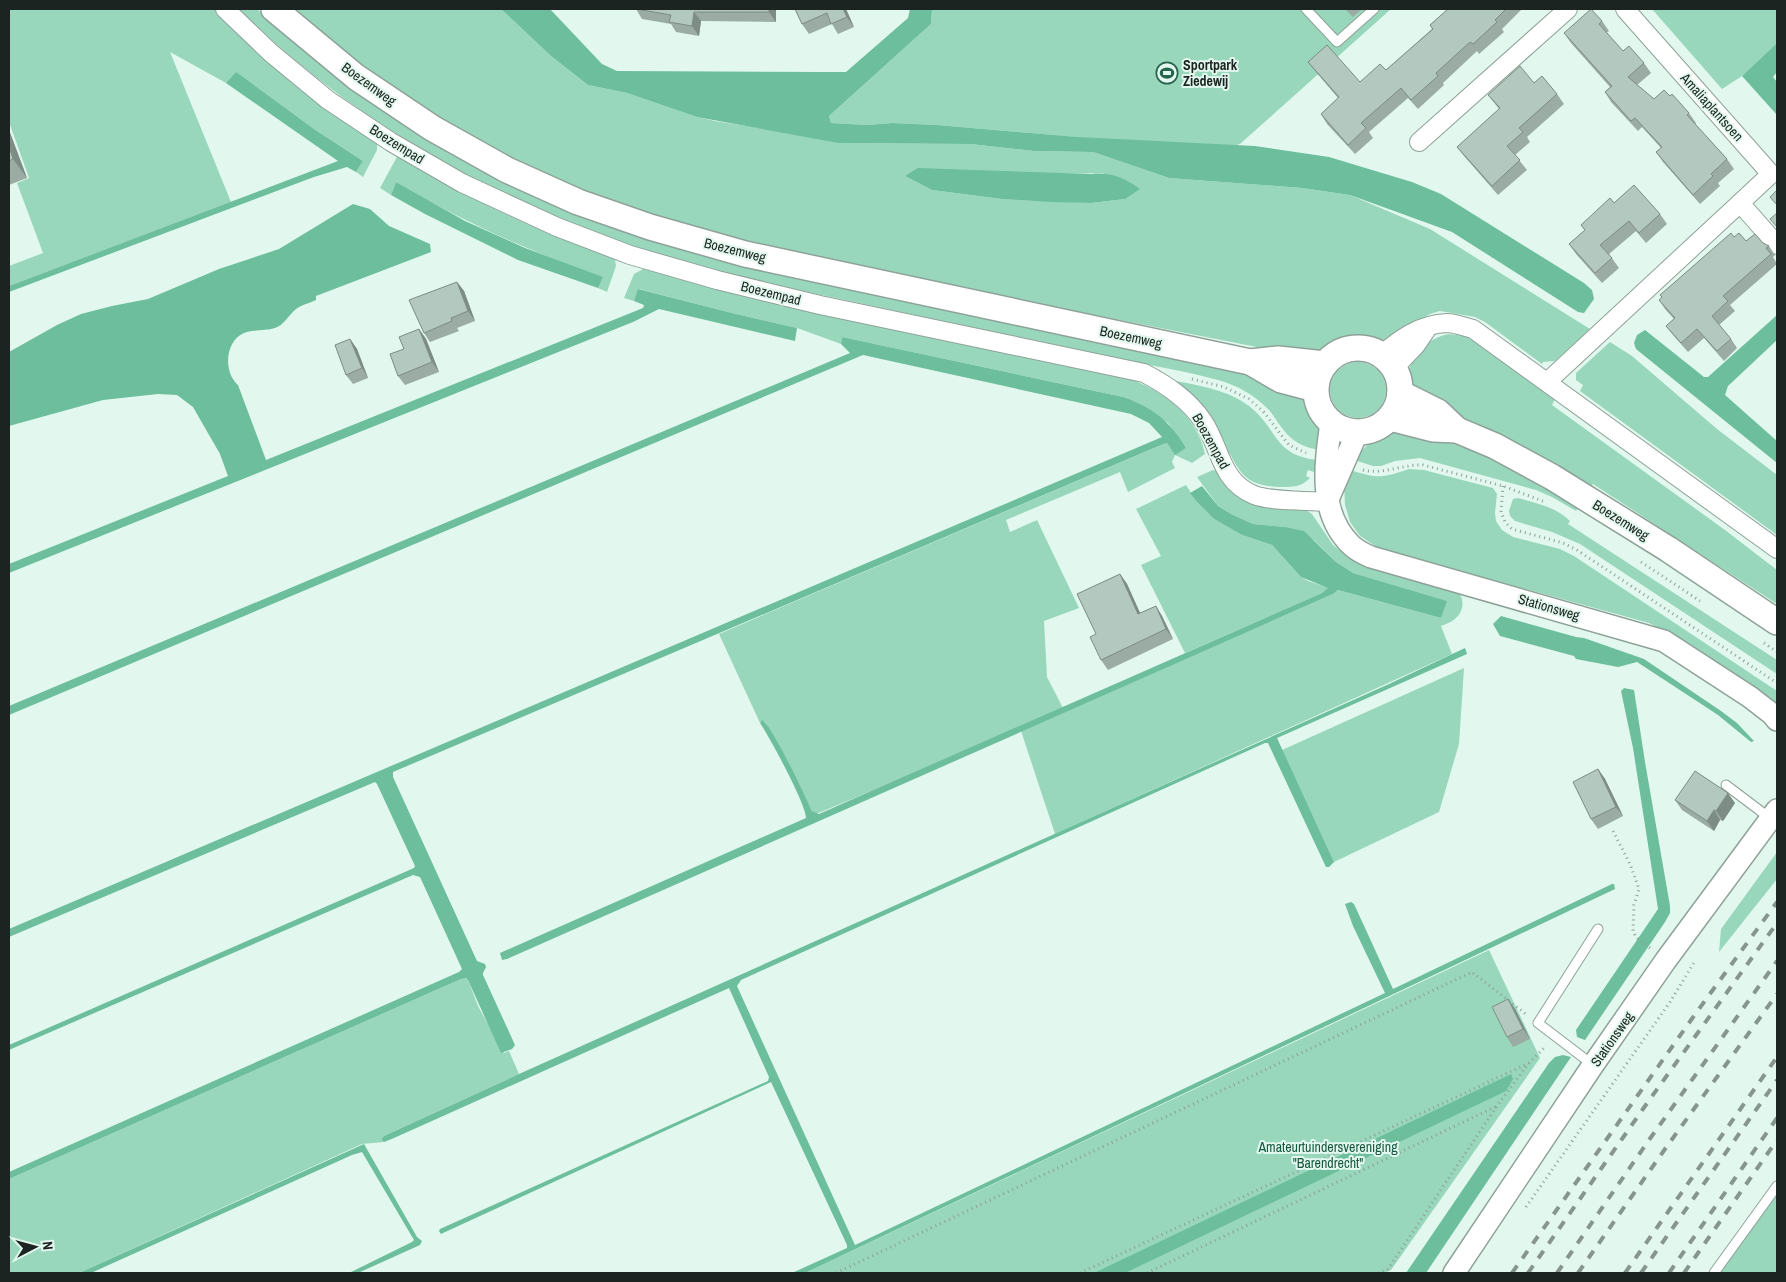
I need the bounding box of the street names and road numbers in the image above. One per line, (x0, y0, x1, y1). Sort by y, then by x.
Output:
street label: Boezemweg (338, 58, 400, 110)
street label: Amaliaplantsoen (1676, 68, 1747, 145)
street label: Boezempad (366, 120, 428, 168)
street label: Boezemweg (702, 234, 768, 267)
street label: Boezempad (739, 277, 803, 309)
street label: Boezemweg (1098, 322, 1164, 352)
street label: Boezempad (1188, 410, 1234, 472)
street label: Boezemweg (1589, 496, 1653, 545)
street label: Stationsweg (1516, 590, 1582, 625)
street label: Stationsweg (1587, 1007, 1638, 1070)

